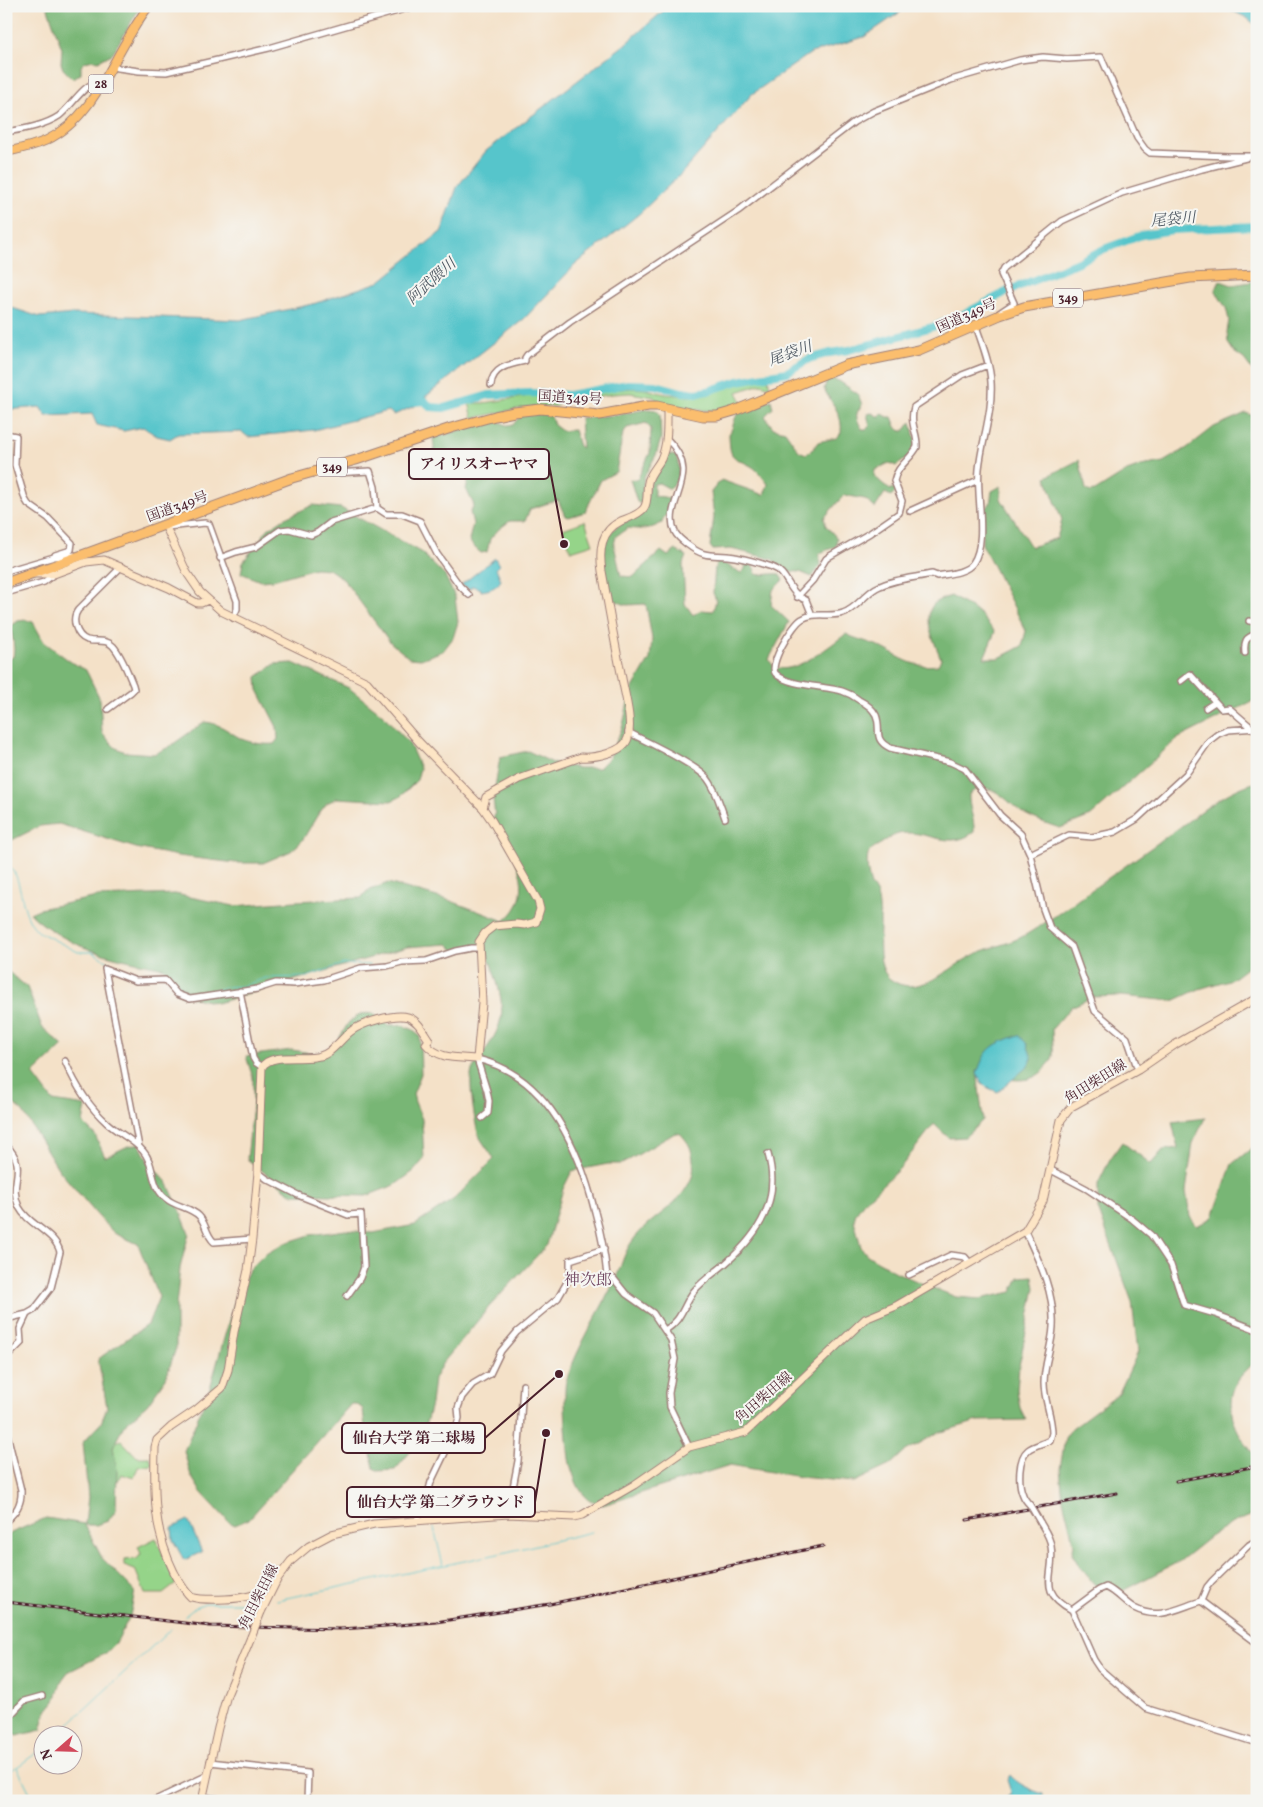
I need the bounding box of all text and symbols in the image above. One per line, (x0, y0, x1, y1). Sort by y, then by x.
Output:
road number: 28 (88, 74, 114, 94)
water label: 尾袋川 (1150, 208, 1198, 233)
water label: 阿武隈川 (403, 253, 463, 310)
road number: 349 (1053, 288, 1083, 308)
street label: 国道349号 (933, 295, 1000, 338)
water label: 尾袋川 (766, 336, 817, 372)
street label: 国道349号 (537, 387, 603, 410)
callout: アイリスオーヤマ (409, 449, 549, 479)
text: アイリスオーヤマ (420, 455, 538, 476)
road number: 349 (317, 458, 347, 477)
street label: 国道349号 (144, 487, 211, 527)
street label: 角田柴田線 (1061, 1056, 1131, 1109)
district label: 神次郎 (564, 1270, 612, 1292)
street label: 角田柴田線 (731, 1368, 797, 1428)
callout: 仙台大学 第二球場 (342, 1423, 485, 1453)
text: 仙台大学 第二球場 (352, 1429, 476, 1450)
callout: 仙台大学 第二グラウンド (347, 1487, 535, 1517)
text: 仙台大学 第二グラウンド (357, 1493, 525, 1514)
street label: 角田柴田線 (235, 1561, 284, 1632)
north arrow (32, 1724, 82, 1774)
text: N (37, 1746, 58, 1762)

